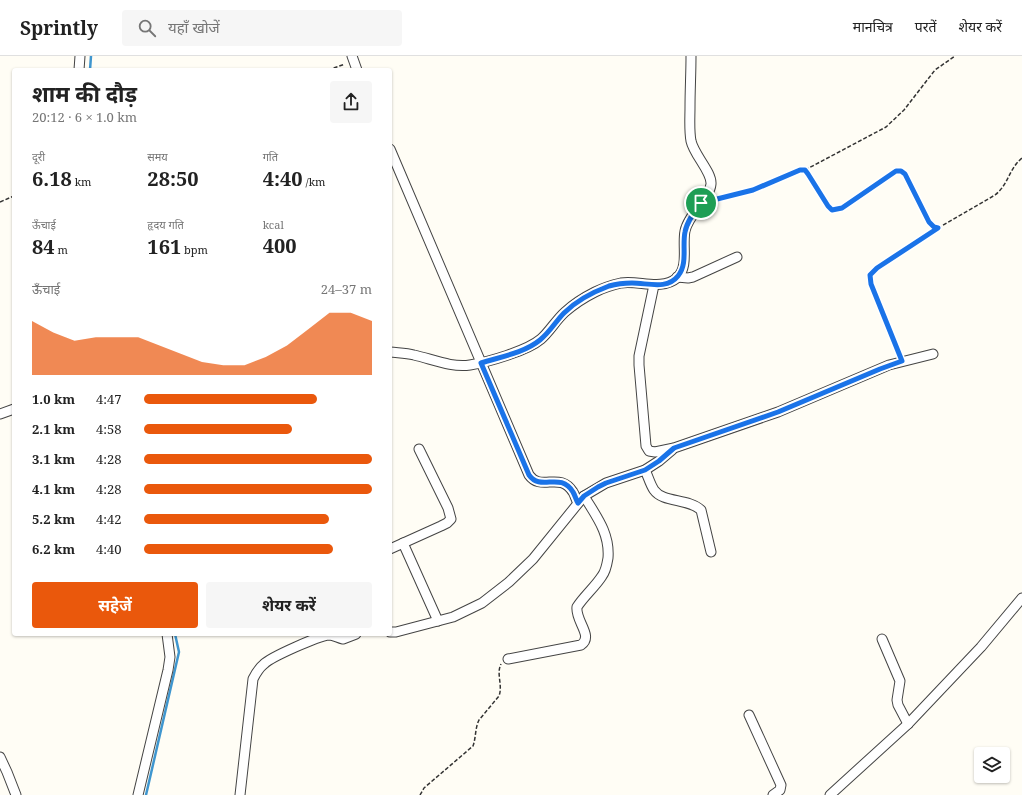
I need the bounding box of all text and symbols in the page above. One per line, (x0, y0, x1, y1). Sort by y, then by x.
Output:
search box (122, 10, 402, 46)
text: Sprintly (20, 15, 98, 41)
icon: search (136, 17, 158, 39)
text: यहाँ खोजें (168, 17, 220, 37)
text: मानचित्र (853, 17, 893, 36)
text: परतें (915, 17, 937, 36)
text: शेयर करें (959, 17, 1002, 36)
text: शाम की दौड़ (32, 78, 137, 108)
button: share (330, 81, 372, 123)
text: 20:12 · 6 × 1.0 km (32, 108, 137, 126)
text: दूरी (32, 149, 45, 164)
text: समय (147, 149, 168, 164)
text: गति (263, 149, 278, 164)
text: 6.18 (32, 165, 72, 192)
text: 28:50 (147, 165, 199, 192)
text: 4:40 (263, 165, 303, 192)
text: km (72, 174, 91, 189)
text: /km (303, 174, 326, 189)
pin (684, 186, 718, 220)
icon: arrive (690, 192, 712, 214)
text: ऊँचाई (32, 217, 56, 232)
text: हृदय गति (147, 217, 184, 232)
text: kcal (263, 217, 284, 232)
text: 400 (263, 232, 297, 259)
text: 84 (32, 233, 55, 260)
text: 161 (147, 233, 181, 260)
text: m (55, 242, 68, 257)
text: bpm (181, 242, 208, 257)
text: ऊँचाई (32, 280, 60, 298)
text: 24–37 m (321, 280, 372, 298)
text: 1.0 km (32, 390, 75, 408)
text: 4:47 (96, 390, 122, 408)
text: 2.1 km (32, 420, 75, 438)
text: 4:58 (96, 420, 122, 438)
text: 3.1 km (32, 450, 75, 468)
text: 4:28 (96, 450, 122, 468)
text: 4.1 km (32, 480, 75, 498)
text: 4:28 (96, 480, 122, 498)
text: 5.2 km (32, 510, 75, 528)
text: 4:42 (96, 510, 122, 528)
text: 6.2 km (32, 540, 75, 558)
text: 4:40 (96, 540, 122, 558)
button: सहेजें (32, 582, 198, 628)
button: शेयर करें (206, 582, 372, 628)
map controls (974, 747, 1010, 783)
button: layers (974, 747, 1010, 783)

